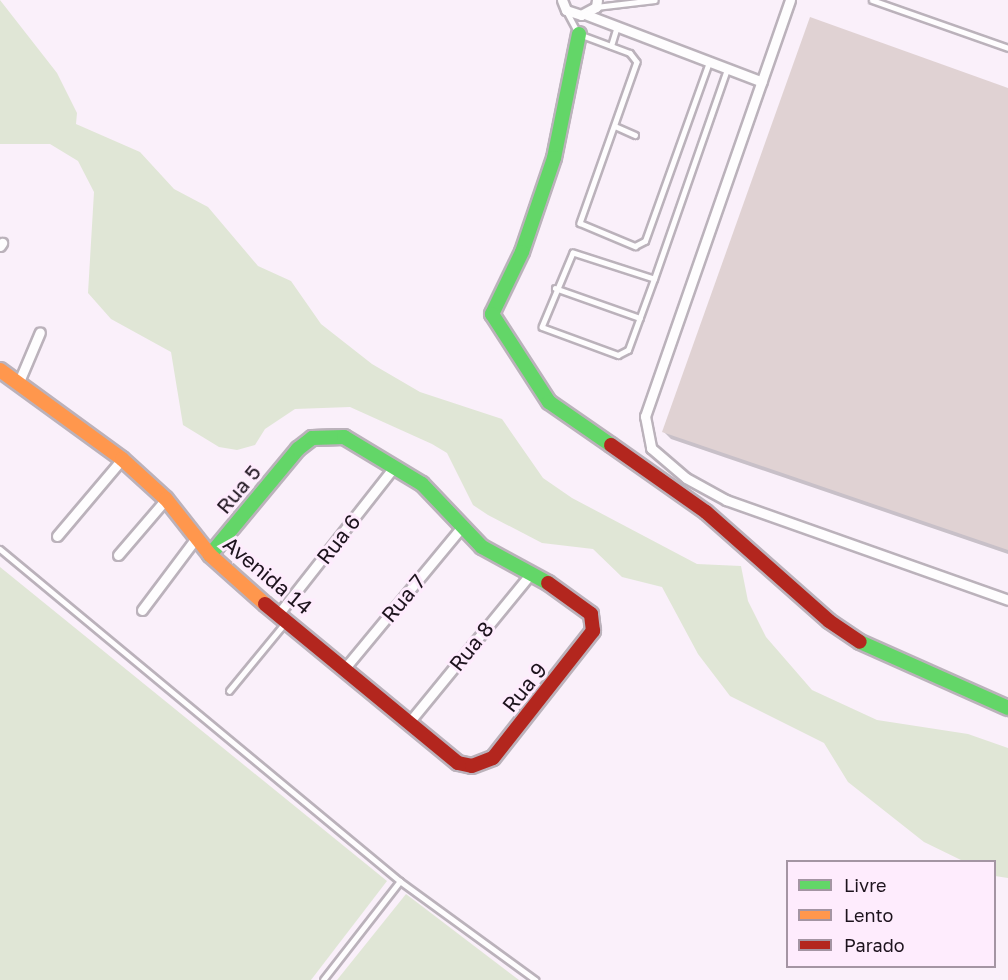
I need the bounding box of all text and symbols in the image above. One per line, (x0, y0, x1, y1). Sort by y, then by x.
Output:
street label: Rua 5 (210, 460, 266, 518)
street label: Rua 6 (311, 509, 365, 569)
street label: Avenida 14 (219, 531, 317, 619)
street label: Rua 7 (376, 569, 430, 627)
street label: Rua 8 (443, 616, 499, 676)
street label: Rua 9 (496, 657, 552, 717)
legend (786, 860, 996, 968)
text: Livre (844, 874, 886, 896)
text: Lento (844, 904, 893, 926)
text: Parado (844, 934, 905, 956)

